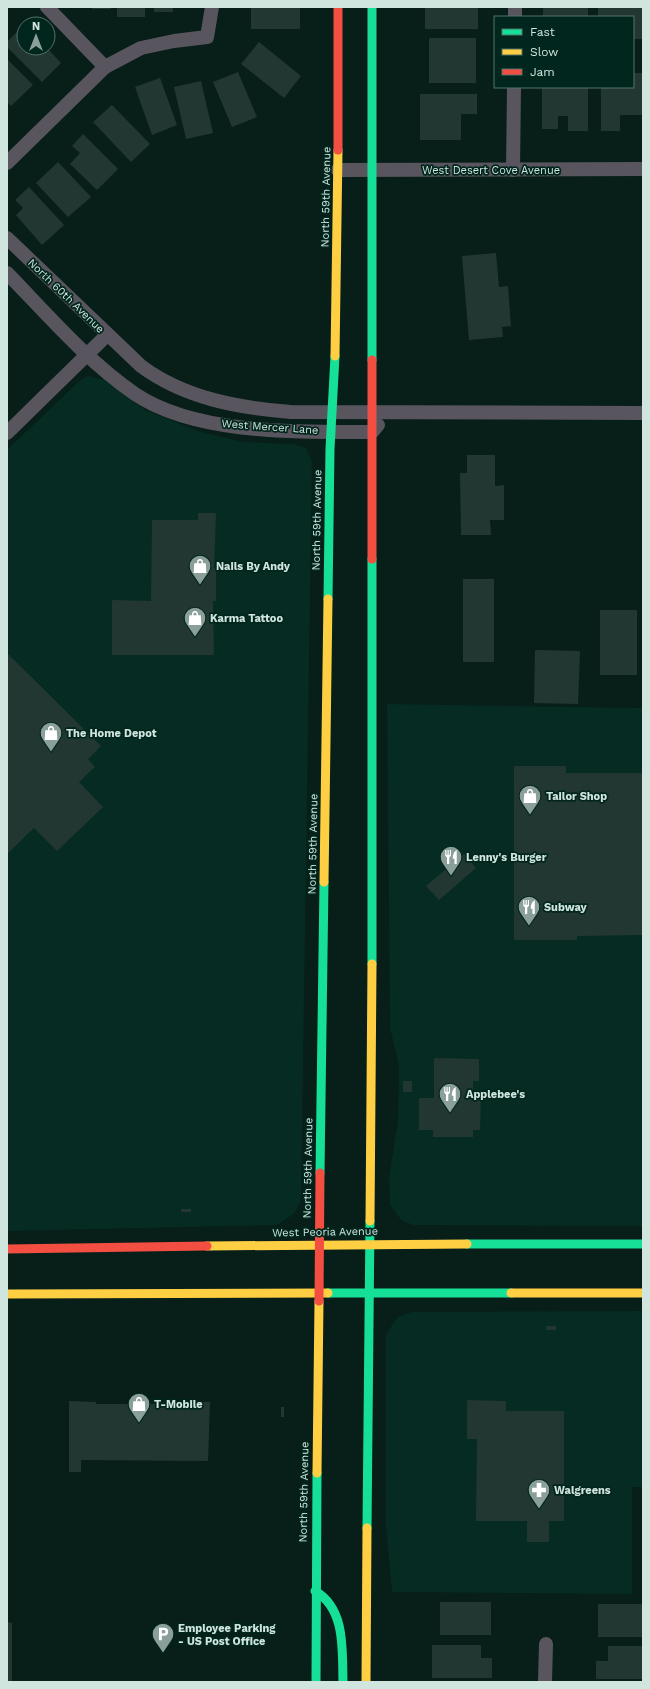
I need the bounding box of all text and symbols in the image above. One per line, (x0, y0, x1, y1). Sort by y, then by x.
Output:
north arrow (16, 16, 56, 56)
legend (494, 16, 634, 88)
text: N (32, 20, 40, 33)
text: Fast (530, 25, 555, 39)
text: Slow (530, 45, 558, 59)
text: Jam (530, 65, 555, 79)
street label: North 59th Avenue (319, 147, 333, 247)
street label: West Desert Cove Avenue (422, 164, 560, 177)
street label: North 60th Avenue (25, 256, 107, 336)
street label: West Mercer Lane (221, 417, 319, 437)
street label: North 59th Avenue (310, 470, 324, 570)
shop icon: Nails By Andy (187, 553, 213, 586)
place label: Nails By Andy (216, 560, 291, 573)
shop icon: Karma Tattoo (182, 605, 208, 638)
place label: Karma Tattoo (210, 612, 283, 625)
shop icon: The Home Depot (38, 720, 64, 753)
place label: The Home Depot (66, 727, 157, 740)
shop icon: Tailor Shop (517, 783, 543, 816)
place label: Tailor Shop (546, 790, 607, 803)
street label: North 59th Avenue (306, 794, 320, 894)
restaurant icon: Lenny's Burger (438, 844, 464, 877)
place label: Lenny's Burger (466, 851, 547, 864)
restaurant icon: Subway (516, 894, 542, 927)
place label: Subway (544, 901, 587, 914)
restaurant icon: Applebee's (437, 1081, 463, 1114)
place label: Applebee's (466, 1088, 525, 1101)
street label: North 59th Avenue (301, 1118, 315, 1218)
street label: West Peoria Avenue (272, 1225, 378, 1239)
shop icon: T-Mobile (126, 1391, 152, 1424)
place label: T-Mobile (154, 1398, 203, 1411)
street label: North 59th Avenue (297, 1442, 311, 1542)
pharmacy icon: Walgreens (526, 1477, 552, 1510)
place label: Walgreens (554, 1484, 611, 1497)
parking icon: Employee Parking - US Post Office (150, 1621, 176, 1654)
place label: Employee Parking - US Post Office (178, 1622, 276, 1648)

